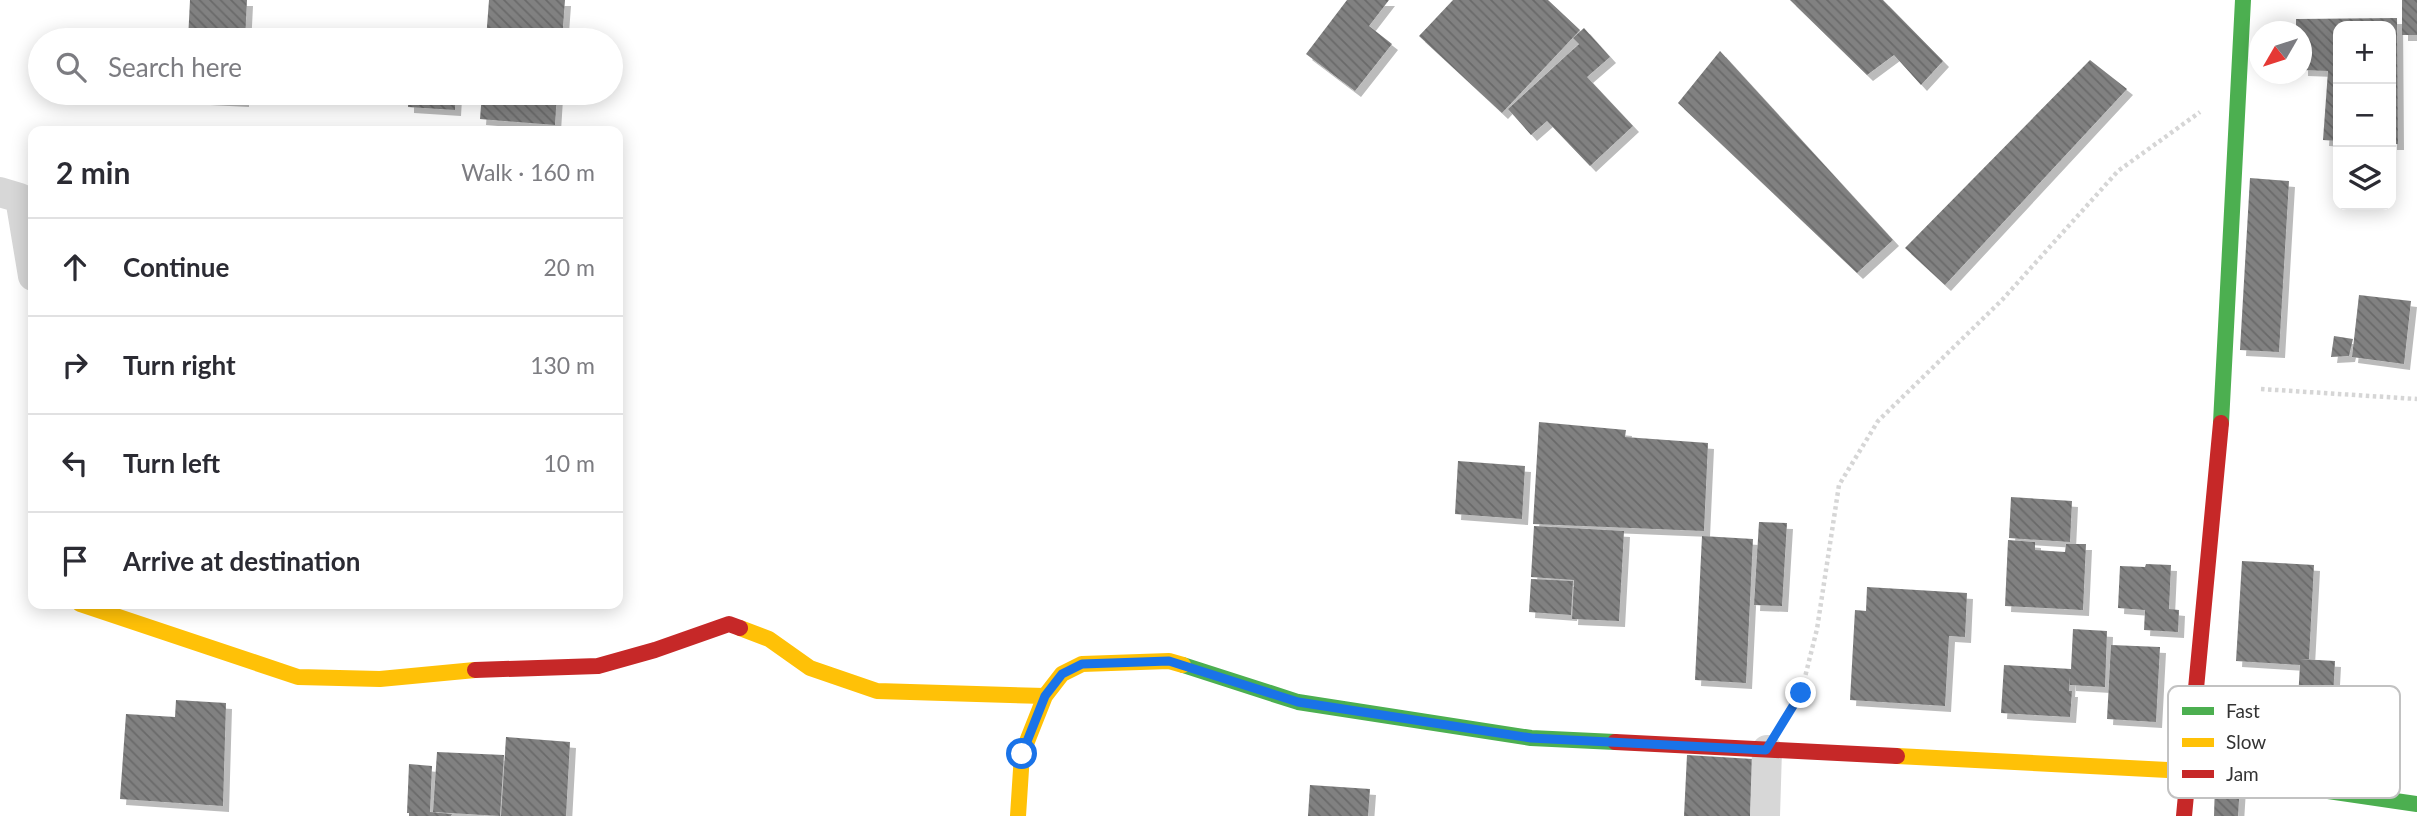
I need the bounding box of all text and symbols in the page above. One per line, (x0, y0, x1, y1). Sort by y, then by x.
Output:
north arrow (2249, 21, 2312, 84)
map controls (2333, 21, 2396, 210)
button: + (2333, 21, 2396, 84)
search box (28, 28, 623, 105)
icon: search (52, 48, 90, 86)
text: Search here (108, 51, 242, 83)
button: − (2333, 84, 2396, 147)
button: layers (2333, 147, 2396, 210)
text: 2 min (56, 154, 130, 190)
text: Walk · 160 m (461, 158, 595, 186)
icon: ahead (56, 248, 94, 286)
text: Continue (123, 251, 229, 283)
text: 20 m (544, 253, 595, 281)
icon: right (56, 346, 94, 384)
text: Turn right (123, 349, 236, 381)
text: 130 m (530, 351, 595, 379)
icon: left (56, 444, 94, 482)
text: Turn left (123, 447, 220, 479)
text: 10 m (544, 449, 595, 477)
icon: arrive (56, 542, 94, 580)
text: Arrive at destination (123, 545, 360, 577)
route end (1785, 677, 1816, 708)
legend (2168, 686, 2400, 798)
text: Fast (2226, 699, 2260, 722)
text: Slow (2226, 730, 2266, 753)
route start (1006, 738, 1037, 769)
text: Jam (2226, 762, 2259, 785)

